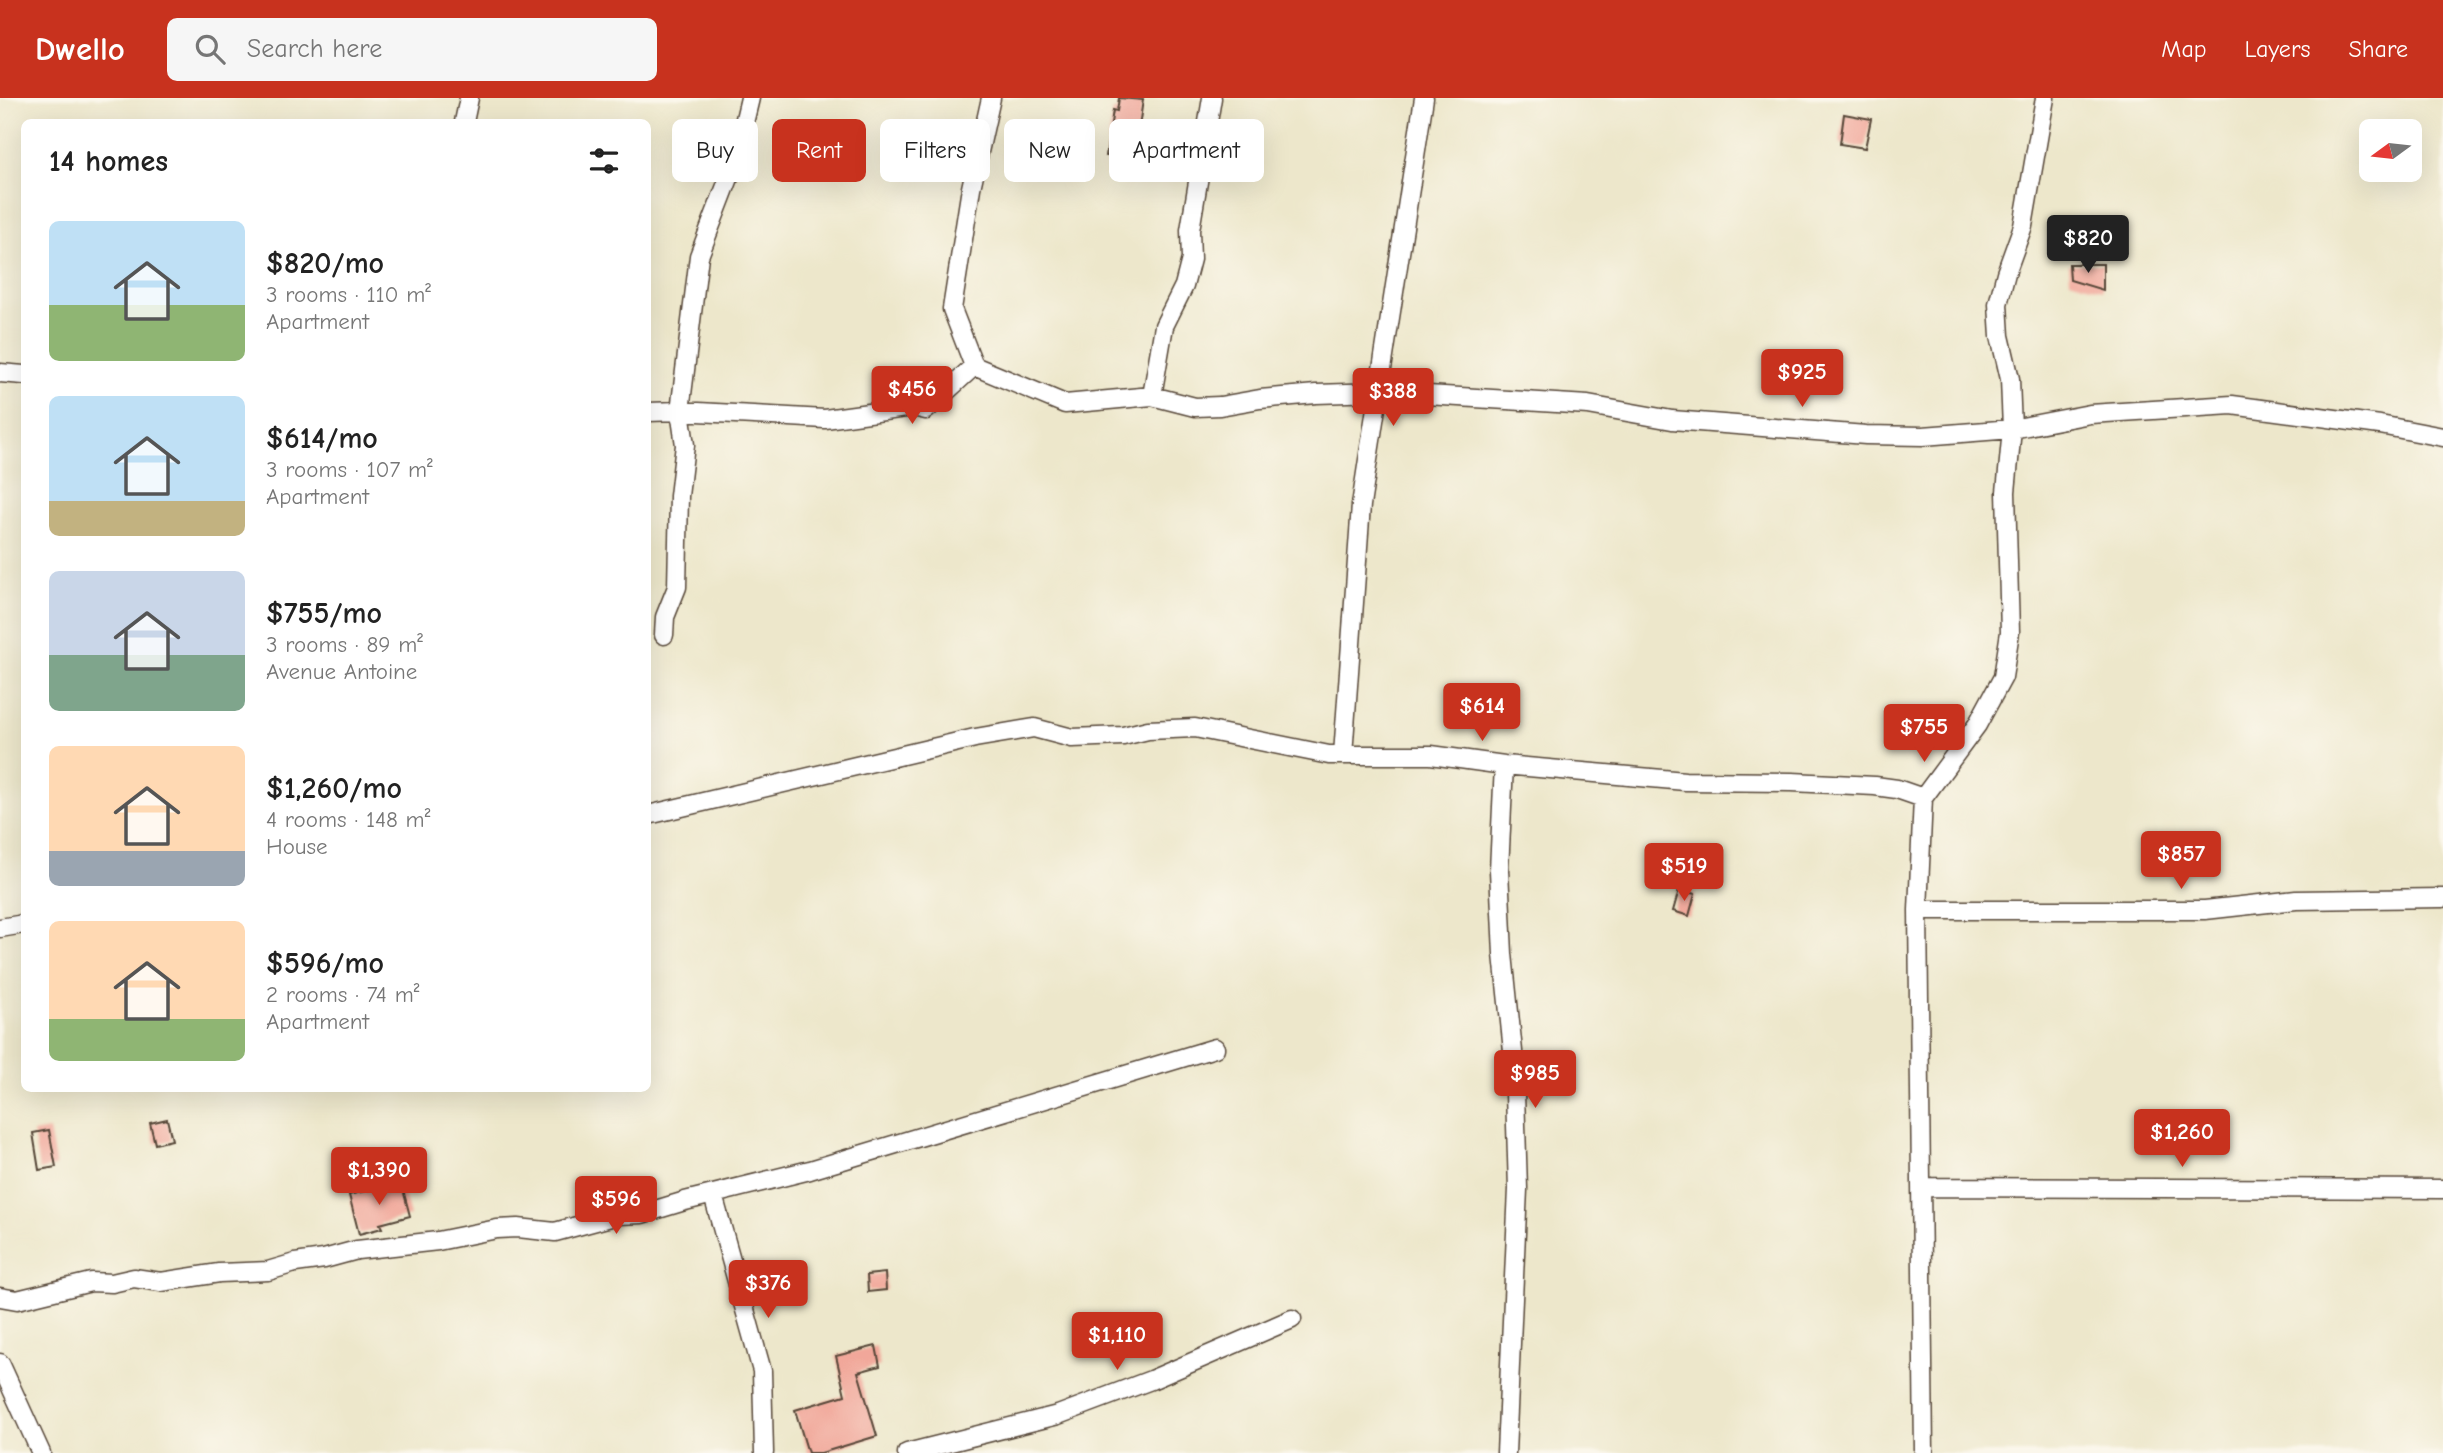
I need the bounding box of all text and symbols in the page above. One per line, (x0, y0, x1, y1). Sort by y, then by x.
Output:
search box (167, 18, 657, 81)
text: Dwello (35, 30, 125, 68)
icon: search (191, 30, 229, 68)
text: Search here (247, 34, 382, 64)
text: Map (2161, 35, 2207, 63)
text: Layers (2245, 35, 2310, 63)
text: Share (2348, 35, 2408, 63)
chip: Buy (672, 119, 758, 182)
chip: Rent (772, 119, 866, 182)
chip: Filters (880, 119, 990, 182)
chip: New (1004, 119, 1095, 182)
chip: Apartment (1109, 119, 1264, 182)
north arrow (2359, 119, 2422, 182)
map controls (2359, 119, 2422, 182)
icon: filters (585, 142, 623, 180)
text: 14 homes (49, 144, 168, 179)
pin: $820 (2047, 216, 2129, 275)
text: $820 (2063, 224, 2113, 251)
text: $820/mo (266, 246, 384, 281)
icon: home (105, 249, 189, 333)
text: 3 rooms · 110 m² (266, 281, 431, 308)
text: Apartment (266, 308, 369, 335)
pin: $925 (1761, 350, 1843, 409)
text: $925 (1777, 358, 1827, 385)
pin: $456 (871, 366, 953, 426)
pin: $388 (1352, 368, 1434, 428)
text: $456 (888, 375, 936, 402)
text: $388 (1369, 377, 1417, 404)
text: $614/mo (266, 421, 378, 456)
icon: home (105, 424, 189, 508)
text: 3 rooms · 107 m² (266, 456, 433, 483)
text: Apartment (266, 483, 369, 510)
text: $755/mo (266, 596, 382, 631)
icon: home (105, 599, 189, 683)
text: 3 rooms · 89 m² (266, 631, 423, 658)
text: Avenue Antoine (266, 658, 417, 685)
pin: $614 (1441, 684, 1523, 743)
text: $614 (1459, 692, 1505, 719)
pin: $755 (1883, 704, 1965, 764)
text: $755 (1900, 713, 1948, 740)
text: $1,260/mo (266, 771, 402, 806)
icon: home (105, 774, 189, 858)
text: 4 rooms · 148 m² (266, 806, 430, 833)
pin: $857 (2140, 832, 2222, 891)
text: House (266, 833, 328, 860)
text: $857 (2157, 840, 2205, 867)
pin: $519 (1643, 844, 1725, 903)
text: $519 (1660, 852, 1708, 879)
text: $596/mo (266, 946, 384, 981)
icon: home (105, 949, 189, 1033)
text: 2 rooms · 74 m² (266, 981, 419, 1008)
text: Apartment (266, 1008, 369, 1035)
pin: $985 (1494, 1051, 1576, 1110)
text: $985 (1510, 1059, 1560, 1086)
pin: $1,260 (2125, 1110, 2239, 1169)
text: $1,260 (2150, 1118, 2214, 1145)
pin: $1,390 (322, 1148, 436, 1207)
text: $1,390 (347, 1156, 411, 1183)
pin: $596 (575, 1176, 657, 1236)
text: $596 (591, 1185, 641, 1212)
pin: $376 (727, 1260, 809, 1320)
text: $376 (745, 1269, 791, 1296)
pin: $1,110 (1060, 1312, 1174, 1372)
text: $1,110 (1088, 1321, 1146, 1348)

